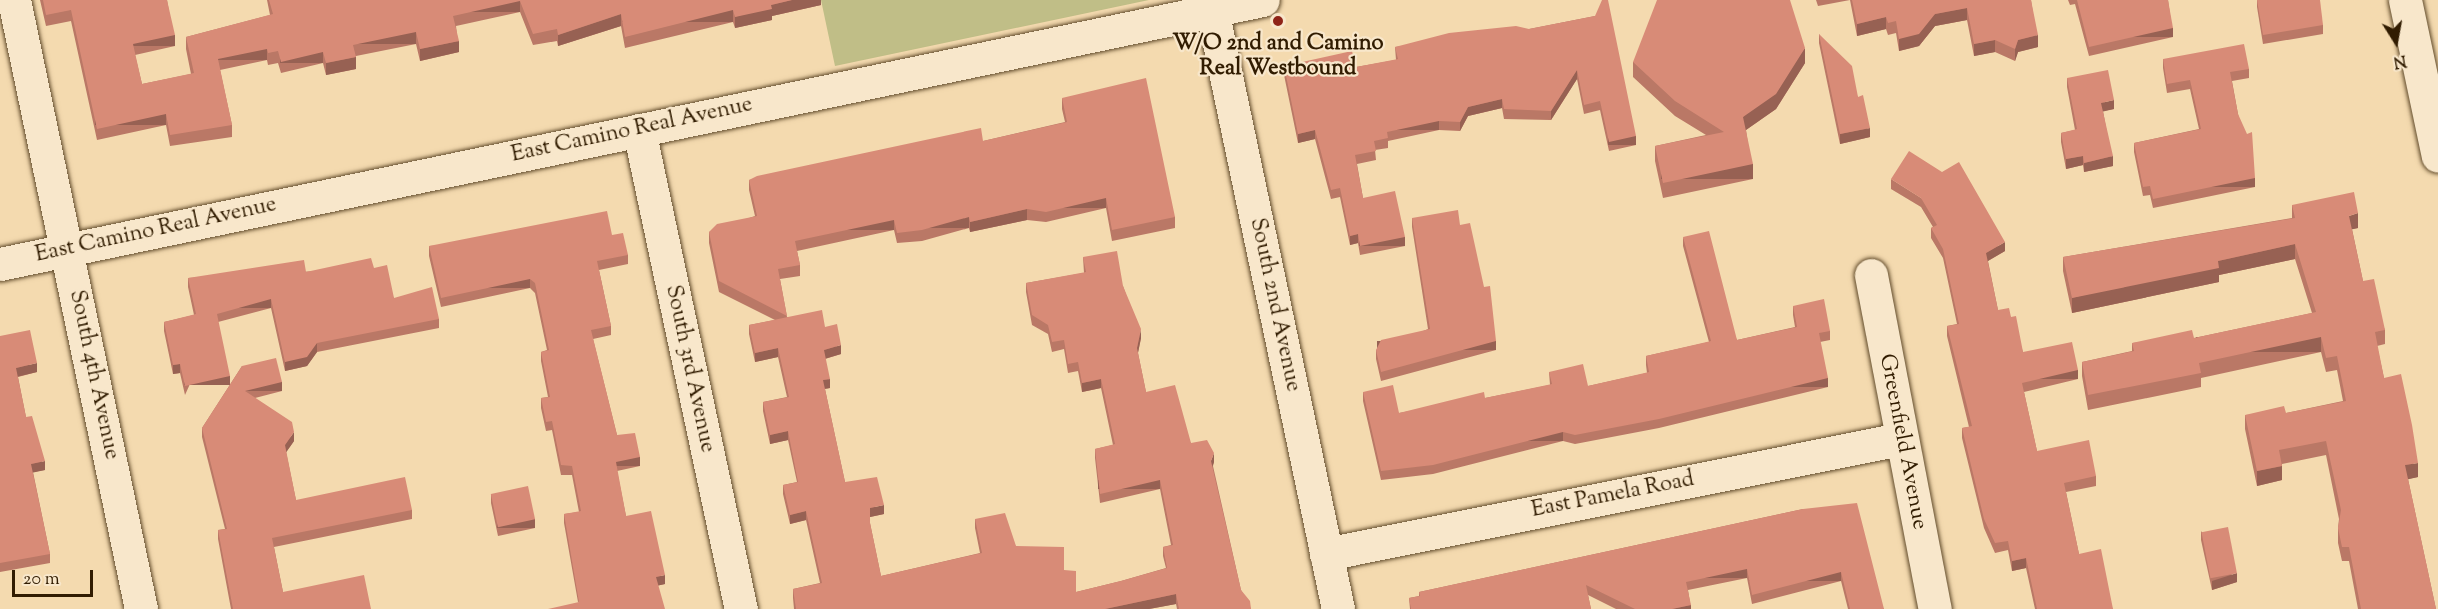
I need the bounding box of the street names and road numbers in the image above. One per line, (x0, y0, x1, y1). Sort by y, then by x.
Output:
street label: East Camino Real Avenue (509, 93, 755, 169)
street label: East Camino Real Avenue (33, 193, 279, 269)
street label: South 2nd Avenue (1243, 216, 1305, 394)
street label: South 3rd Avenue (658, 283, 720, 455)
street label: South 4th Avenue (62, 288, 124, 462)
street label: Greenfield Avenue (1872, 352, 1932, 532)
street label: East Pamela Road (1529, 467, 1697, 525)

